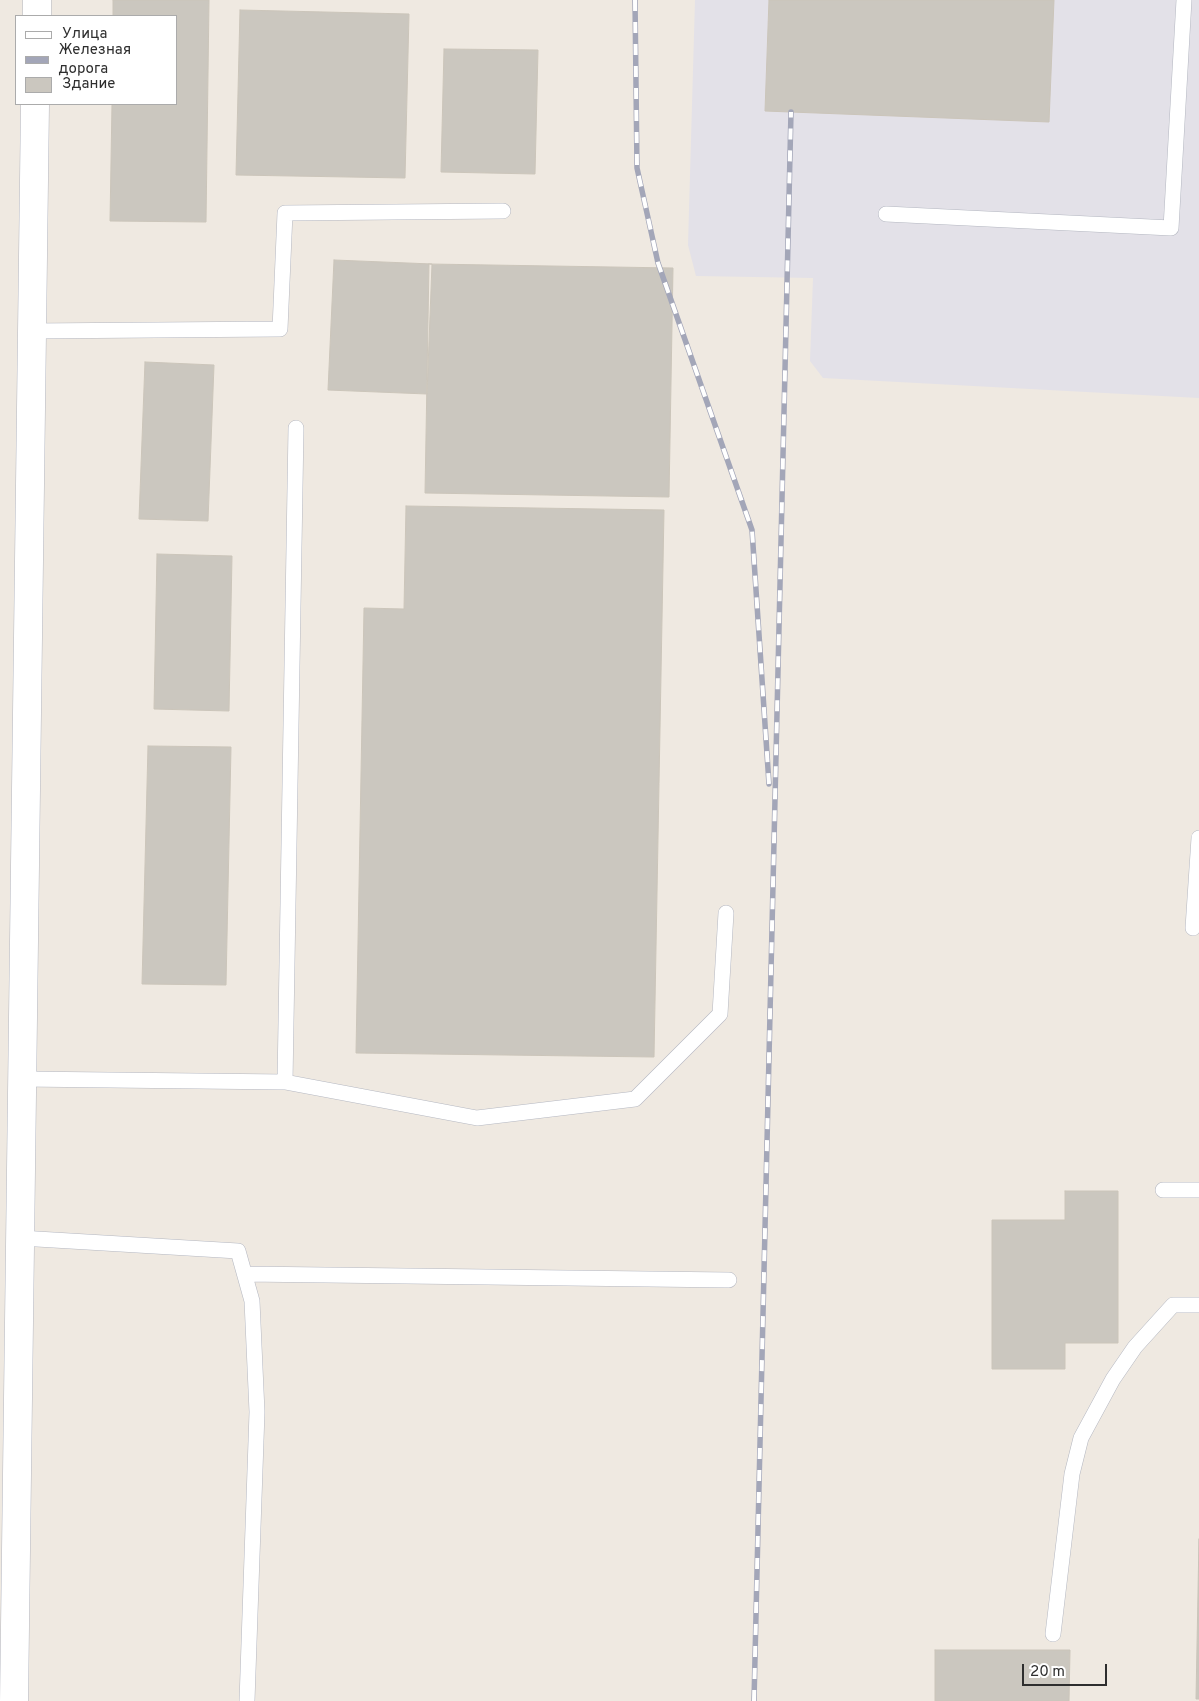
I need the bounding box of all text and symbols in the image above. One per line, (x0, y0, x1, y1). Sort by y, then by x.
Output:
legend (15, 15, 178, 105)
text: Улица (62, 25, 107, 44)
text: Железная дорога (59, 41, 131, 79)
text: Здание (62, 75, 115, 94)
scale bar (1024, 1654, 1109, 1686)
text: 20 m (1030, 1663, 1065, 1682)

